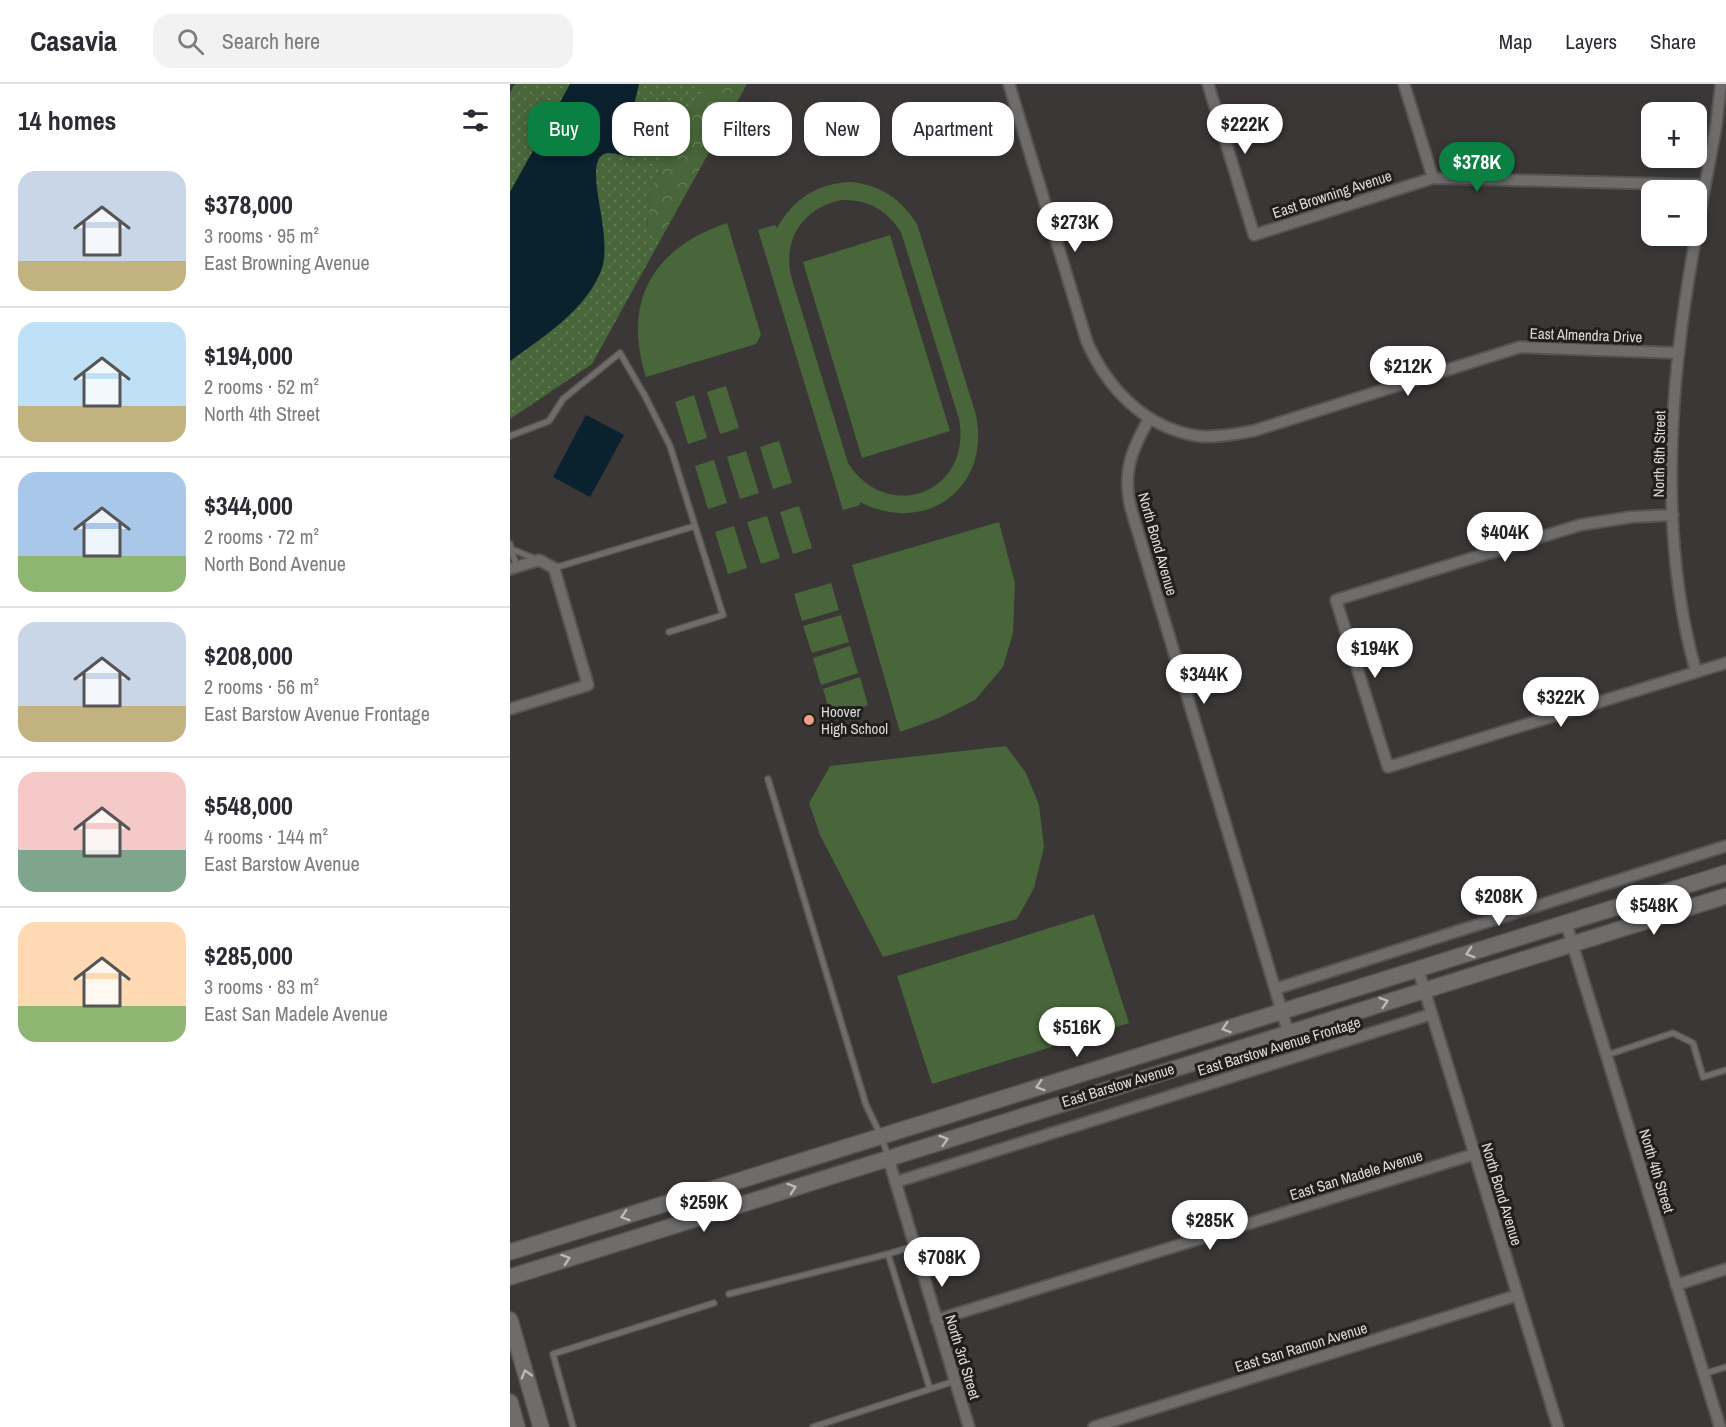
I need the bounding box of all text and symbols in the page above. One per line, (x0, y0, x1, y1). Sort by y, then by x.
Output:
search box (153, 14, 573, 68)
text: Casavia (30, 22, 117, 60)
icon: search (174, 25, 207, 58)
text: Search here (222, 26, 320, 56)
text: Map (1499, 27, 1532, 56)
text: Layers (1565, 27, 1617, 56)
text: Share (1650, 27, 1696, 56)
chip: Buy (528, 102, 600, 156)
chip: Rent (612, 102, 690, 156)
chip: Filters (702, 102, 792, 156)
chip: New (804, 102, 880, 156)
chip: Apartment (892, 102, 1014, 156)
map controls (1641, 102, 1707, 246)
button: + (1641, 102, 1707, 168)
text: 14 homes (18, 103, 116, 138)
icon: filters (459, 104, 492, 137)
pin: $222K (1203, 104, 1287, 155)
text: $222K (1221, 110, 1269, 137)
pin: $378K (1435, 142, 1519, 193)
text: $378K (1453, 148, 1501, 175)
street label: East Browning Avenue (1270, 165, 1394, 223)
button: − (1641, 180, 1707, 246)
text: $378,000 (204, 187, 293, 222)
icon: home (66, 195, 138, 267)
pin: $273K (1033, 202, 1117, 253)
text: $273K (1051, 208, 1099, 235)
text: 3 rooms · 95 m² (204, 222, 319, 249)
text: East Browning Avenue (204, 249, 370, 276)
street label: East Almendra Drive (1529, 323, 1643, 347)
text: $194,000 (204, 338, 293, 373)
icon: home (66, 346, 138, 418)
pin: $212K (1366, 346, 1450, 397)
text: $212K (1384, 352, 1432, 379)
text: 2 rooms · 52 m² (204, 373, 319, 400)
text: North 4th Street (204, 400, 320, 427)
street label: North 6th Street (1648, 410, 1670, 498)
text: $344,000 (204, 488, 293, 523)
street label: North Bond Avenue (1133, 490, 1183, 598)
icon: home (66, 496, 138, 568)
pin: $404K (1463, 512, 1547, 563)
text: $404K (1481, 518, 1529, 545)
text: 2 rooms · 72 m² (204, 523, 319, 550)
text: North Bond Avenue (204, 550, 346, 577)
pin: $194K (1333, 628, 1417, 679)
text: $194K (1351, 634, 1399, 661)
text: $208,000 (204, 638, 293, 673)
icon: home (66, 646, 138, 718)
pin: $344K (1162, 654, 1246, 705)
text: $344K (1180, 660, 1228, 687)
text: 2 rooms · 56 m² (204, 673, 319, 700)
pin: $322K (1519, 677, 1603, 728)
text: $322K (1537, 683, 1585, 710)
text: East Barstow Avenue Frontage (204, 700, 430, 727)
place label: Hoover High School (821, 701, 888, 739)
marker: Hoover High School (802, 713, 816, 727)
text: $548,000 (204, 788, 293, 823)
icon: home (66, 796, 138, 868)
text: 4 rooms · 144 m² (204, 823, 328, 850)
text: East Barstow Avenue (204, 850, 360, 877)
pin: $208K (1457, 876, 1541, 927)
text: $208K (1475, 882, 1523, 909)
pin: $548K (1612, 885, 1696, 936)
text: $548K (1630, 891, 1678, 918)
text: $285,000 (204, 938, 293, 973)
icon: home (66, 946, 138, 1018)
one-way arrow (1465, 946, 1476, 958)
text: 3 rooms · 83 m² (204, 973, 319, 1000)
one-way arrow (1378, 997, 1389, 1009)
text: East San Madele Avenue (204, 1000, 388, 1027)
pin: $516K (1035, 1007, 1119, 1058)
street label: East Barstow Avenue Frontage (1195, 1011, 1363, 1081)
text: $516K (1053, 1013, 1101, 1040)
one-way arrow (1221, 1021, 1232, 1033)
street label: East Barstow Avenue (1059, 1058, 1177, 1112)
one-way arrow (1035, 1079, 1046, 1092)
street label: North 4th Street (1634, 1126, 1680, 1216)
one-way arrow (938, 1135, 949, 1147)
street label: North Bond Avenue (1476, 1140, 1528, 1248)
street label: East San Madele Avenue (1287, 1145, 1425, 1205)
pin: $259K (662, 1182, 746, 1233)
one-way arrow (786, 1183, 797, 1195)
text: $259K (680, 1188, 728, 1215)
pin: $285K (1168, 1200, 1252, 1251)
text: $285K (1186, 1206, 1234, 1233)
one-way arrow (620, 1209, 631, 1221)
pin: $708K (900, 1237, 984, 1288)
text: $708K (918, 1243, 966, 1270)
one-way arrow (560, 1254, 571, 1266)
street label: North 3rd Street (940, 1312, 986, 1402)
street label: East San Ramon Avenue (1232, 1317, 1370, 1377)
one-way arrow (521, 1369, 533, 1379)

